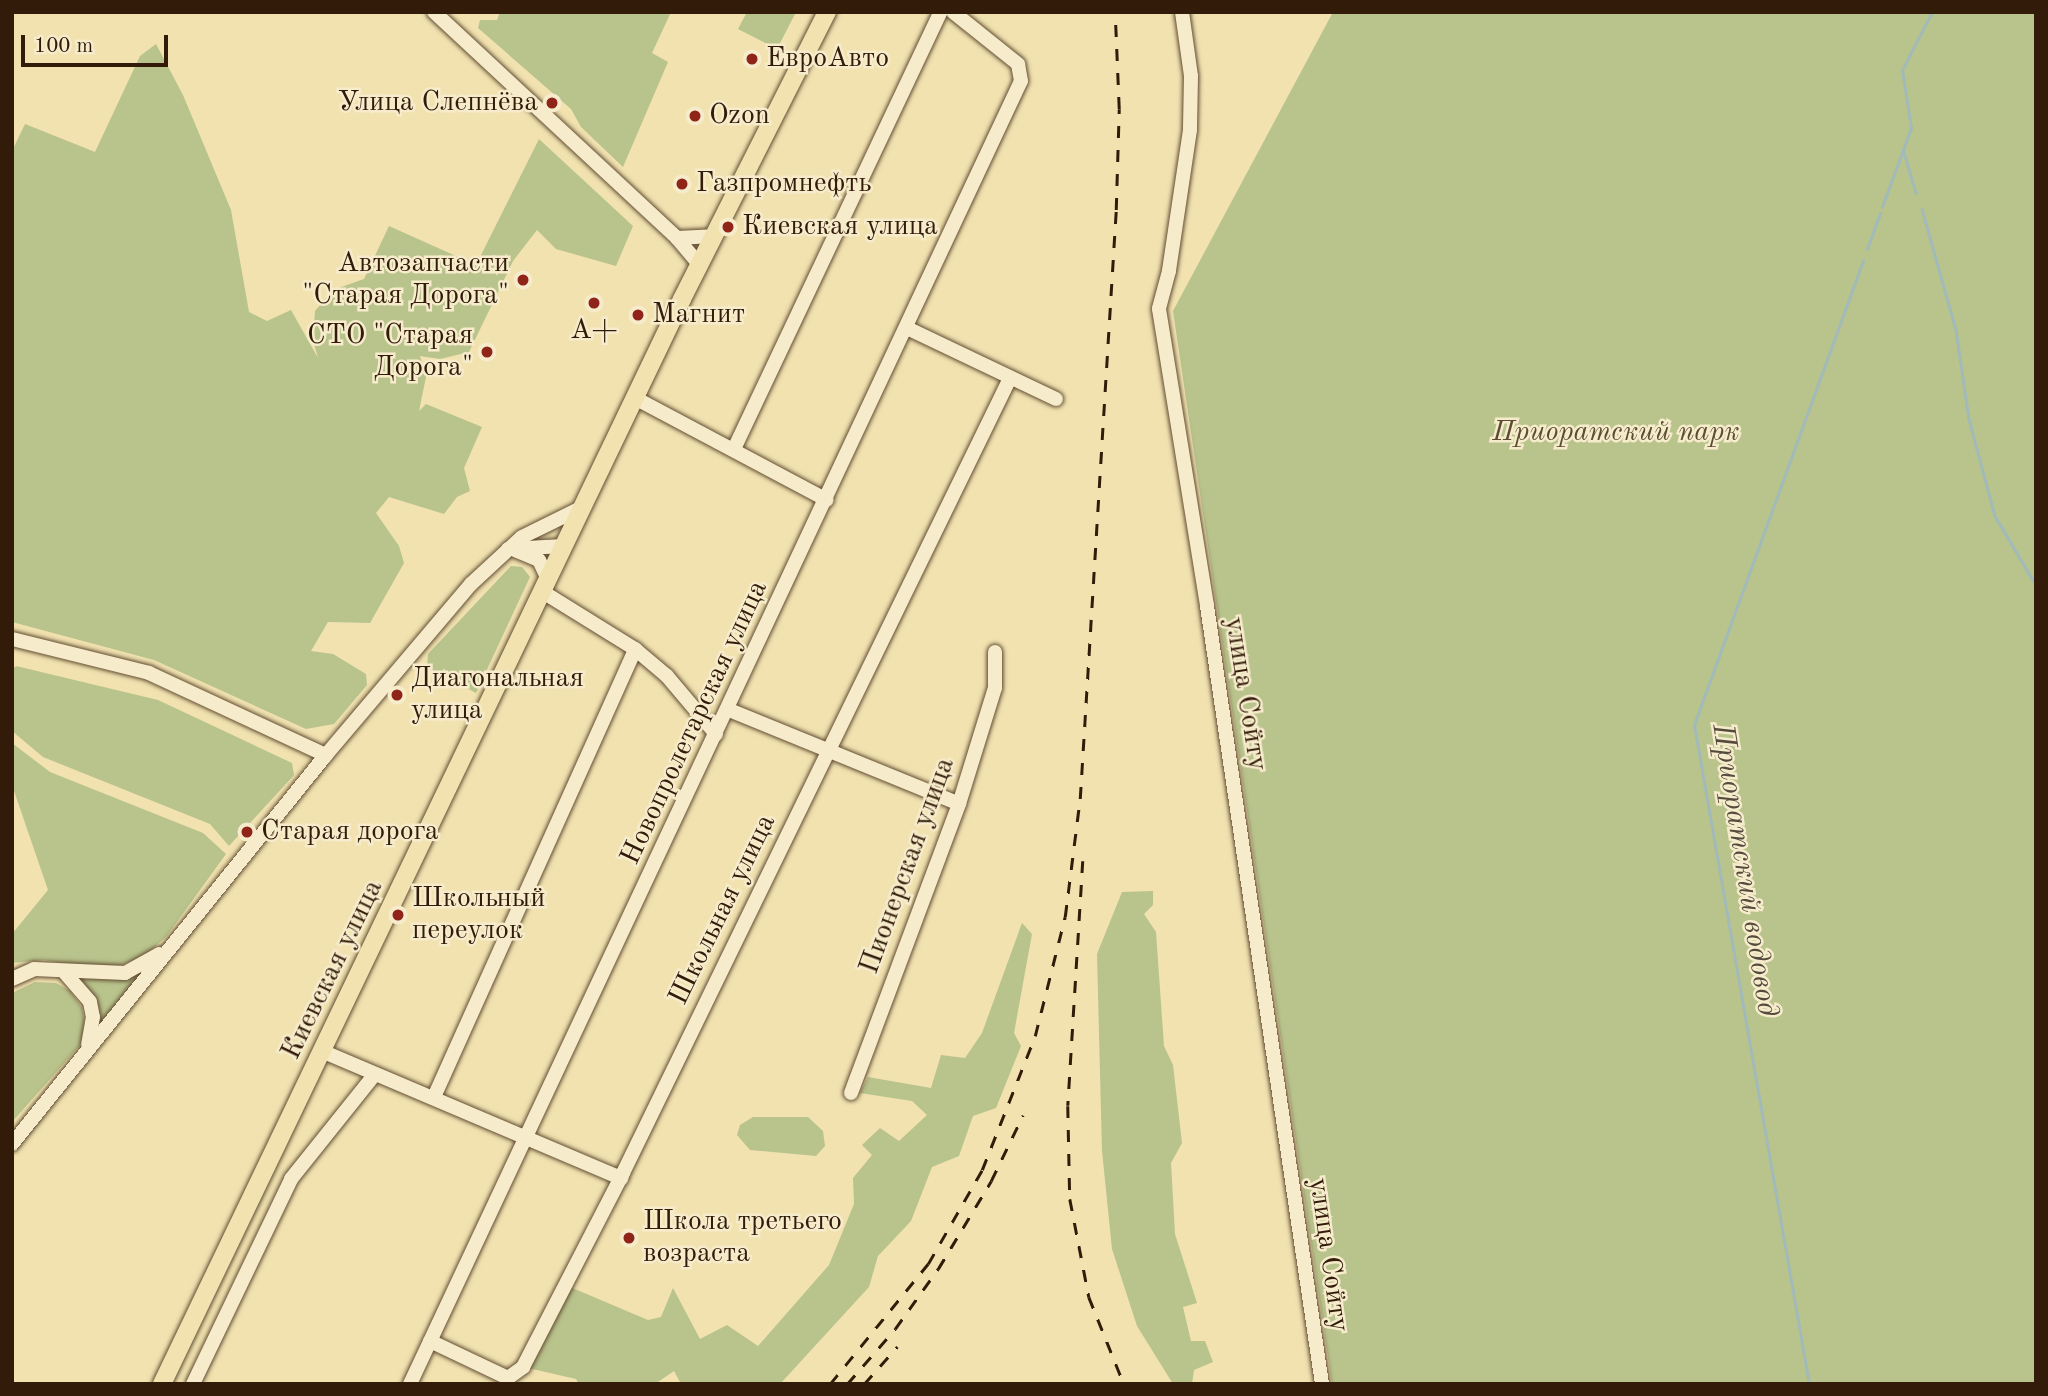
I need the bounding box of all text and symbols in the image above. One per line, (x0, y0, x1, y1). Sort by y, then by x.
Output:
scale bar (24, 21, 172, 65)
text: 100 m (34, 36, 93, 57)
place label: ЕвроАвто (766, 42, 889, 76)
marker: ЕвроАвто (744, 51, 760, 67)
place label: Улица Слепнёва (338, 86, 538, 120)
marker: Улица Слепнёва (544, 95, 560, 111)
place label: Ozon (709, 99, 770, 133)
marker: Ozon (687, 108, 703, 124)
place label: Газпромнефть (696, 167, 872, 201)
marker: Газпромнефть (674, 176, 690, 192)
place label: Киевская улица (742, 210, 938, 244)
marker: Киевская улица (720, 219, 736, 235)
place label: Автозапчасти "Старая Дорога" (302, 247, 509, 313)
marker: Автозапчасти "Старая Дорога" (515, 272, 531, 288)
marker: А+ (586, 295, 602, 311)
place label: Магнит (652, 298, 745, 332)
marker: Магнит (630, 307, 646, 323)
place label: А+ (570, 314, 618, 348)
place label: СТО "Старая Дорога" (307, 319, 473, 385)
marker: СТО "Старая Дорога" (479, 344, 495, 360)
park label: Приоратский парк (1492, 416, 1740, 450)
street label: Новопролетарская улица (614, 576, 776, 870)
street label: улица Сойту (1216, 615, 1274, 773)
place label: Диагональная улица (411, 662, 584, 728)
marker: Диагональная улица (389, 687, 405, 703)
water label: Приоратский водовод (1703, 721, 1785, 1019)
street label: Пионерская улица (853, 753, 963, 979)
street label: Школьная улица (662, 809, 784, 1011)
place label: Старая дорога (261, 815, 439, 849)
marker: Старая дорога (239, 824, 255, 840)
street label: Киевская улица (275, 875, 391, 1065)
place label: Школьный переулок (412, 882, 545, 948)
marker: Школьный переулок (390, 907, 406, 923)
street label: улица Сойту (1301, 1176, 1355, 1334)
place label: Школа третьего возраста (643, 1205, 842, 1271)
marker: Школа третьего возраста (621, 1230, 637, 1246)

